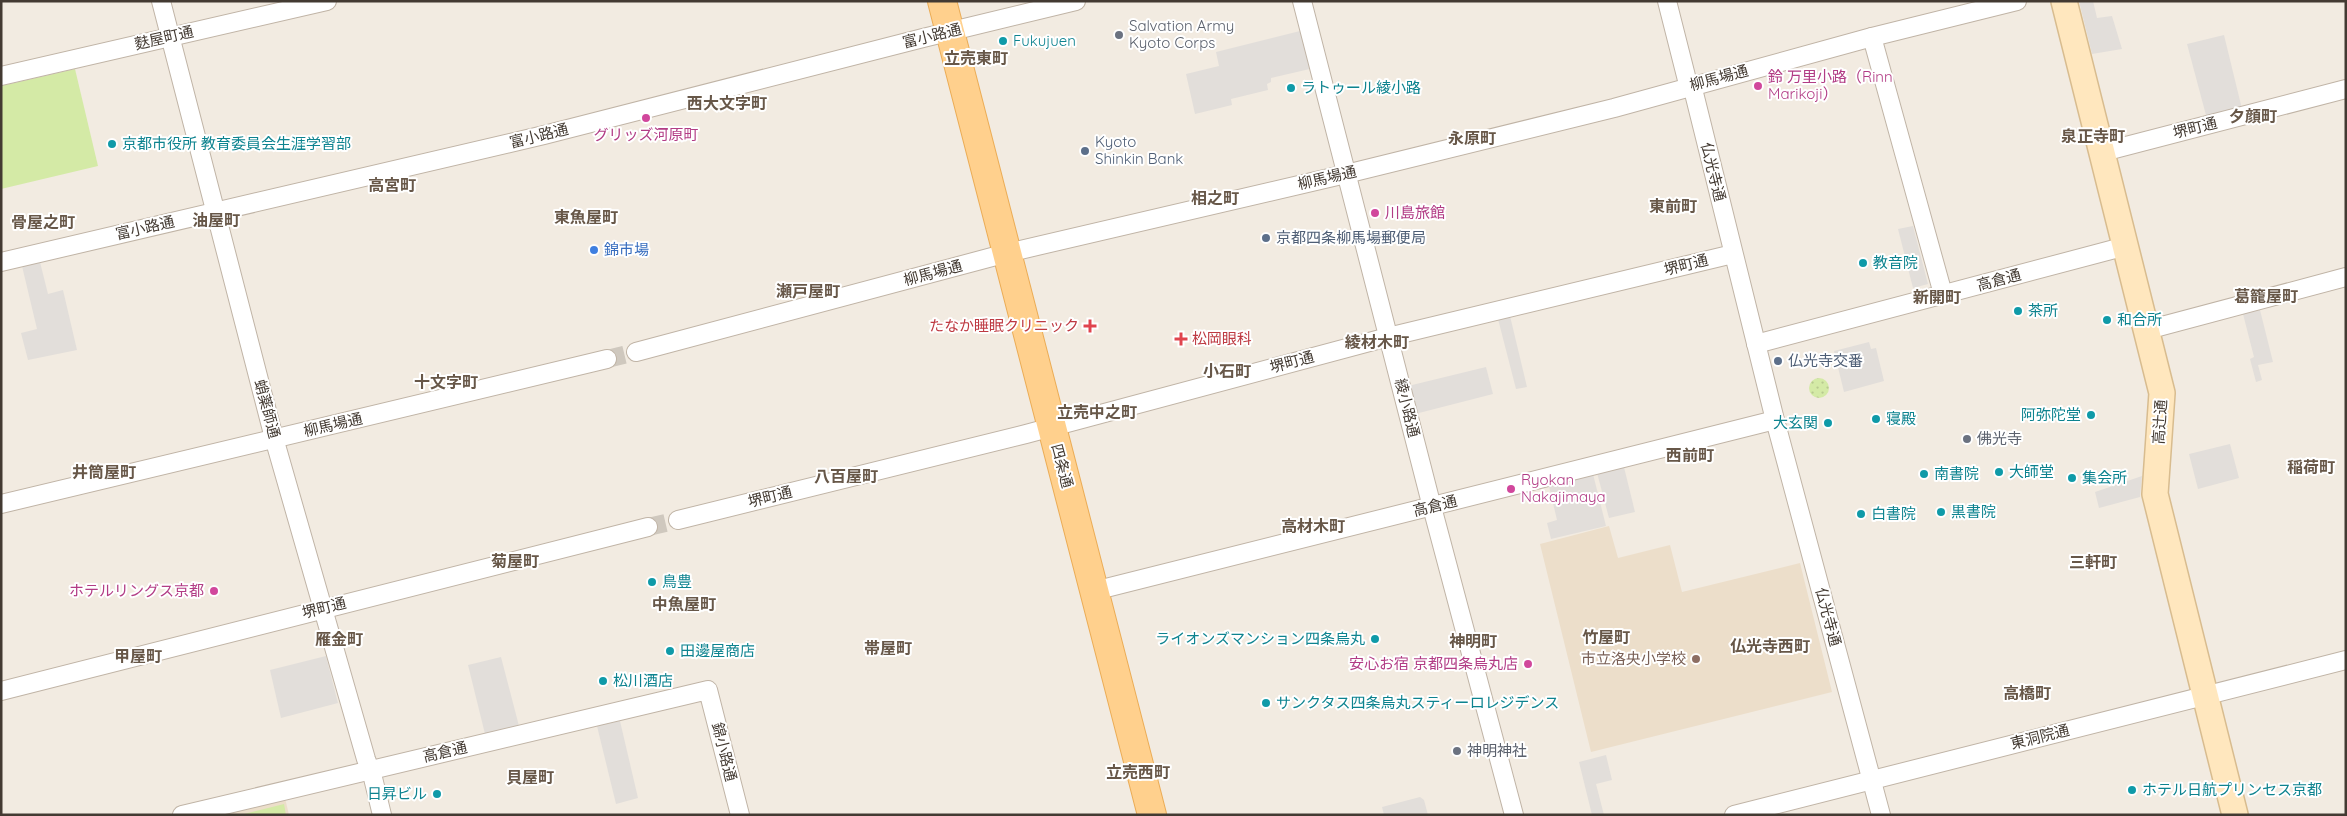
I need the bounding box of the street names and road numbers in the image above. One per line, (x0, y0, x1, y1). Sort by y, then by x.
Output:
street label: 富小路通 (900, 19, 963, 52)
street label: 麩屋町通 (133, 22, 195, 54)
street label: 柳馬場通 (1687, 61, 1750, 94)
street label: 堺町通 (2171, 113, 2219, 142)
street label: 富小路通 (507, 119, 570, 152)
street label: 仏光寺通 (1697, 140, 1730, 203)
street label: 柳馬場通 (1296, 162, 1358, 194)
street label: 富小路通 (114, 212, 176, 244)
street label: 堺町通 (1662, 250, 1710, 279)
street label: 柳馬場通 (901, 256, 964, 289)
street label: 高倉通 (1975, 265, 2023, 295)
street label: 堺町通 (1268, 347, 1316, 377)
street label: 綾小路通 (1391, 376, 1424, 439)
street label: 蛸薬師通 (251, 377, 284, 440)
street label: 高辻通 (2148, 399, 2171, 445)
street label: 柳馬場通 (302, 409, 364, 441)
street label: 四条通 (1047, 442, 1077, 490)
street label: 堺町通 (746, 482, 794, 511)
street label: 高倉通 (1411, 491, 1459, 520)
street label: 仏光寺通 (1812, 585, 1845, 648)
street label: 堺町通 (300, 593, 348, 622)
street label: 錦小路通 (708, 720, 741, 783)
street label: 東洞院通 (2008, 720, 2071, 753)
street label: 高倉通 (421, 737, 469, 766)

